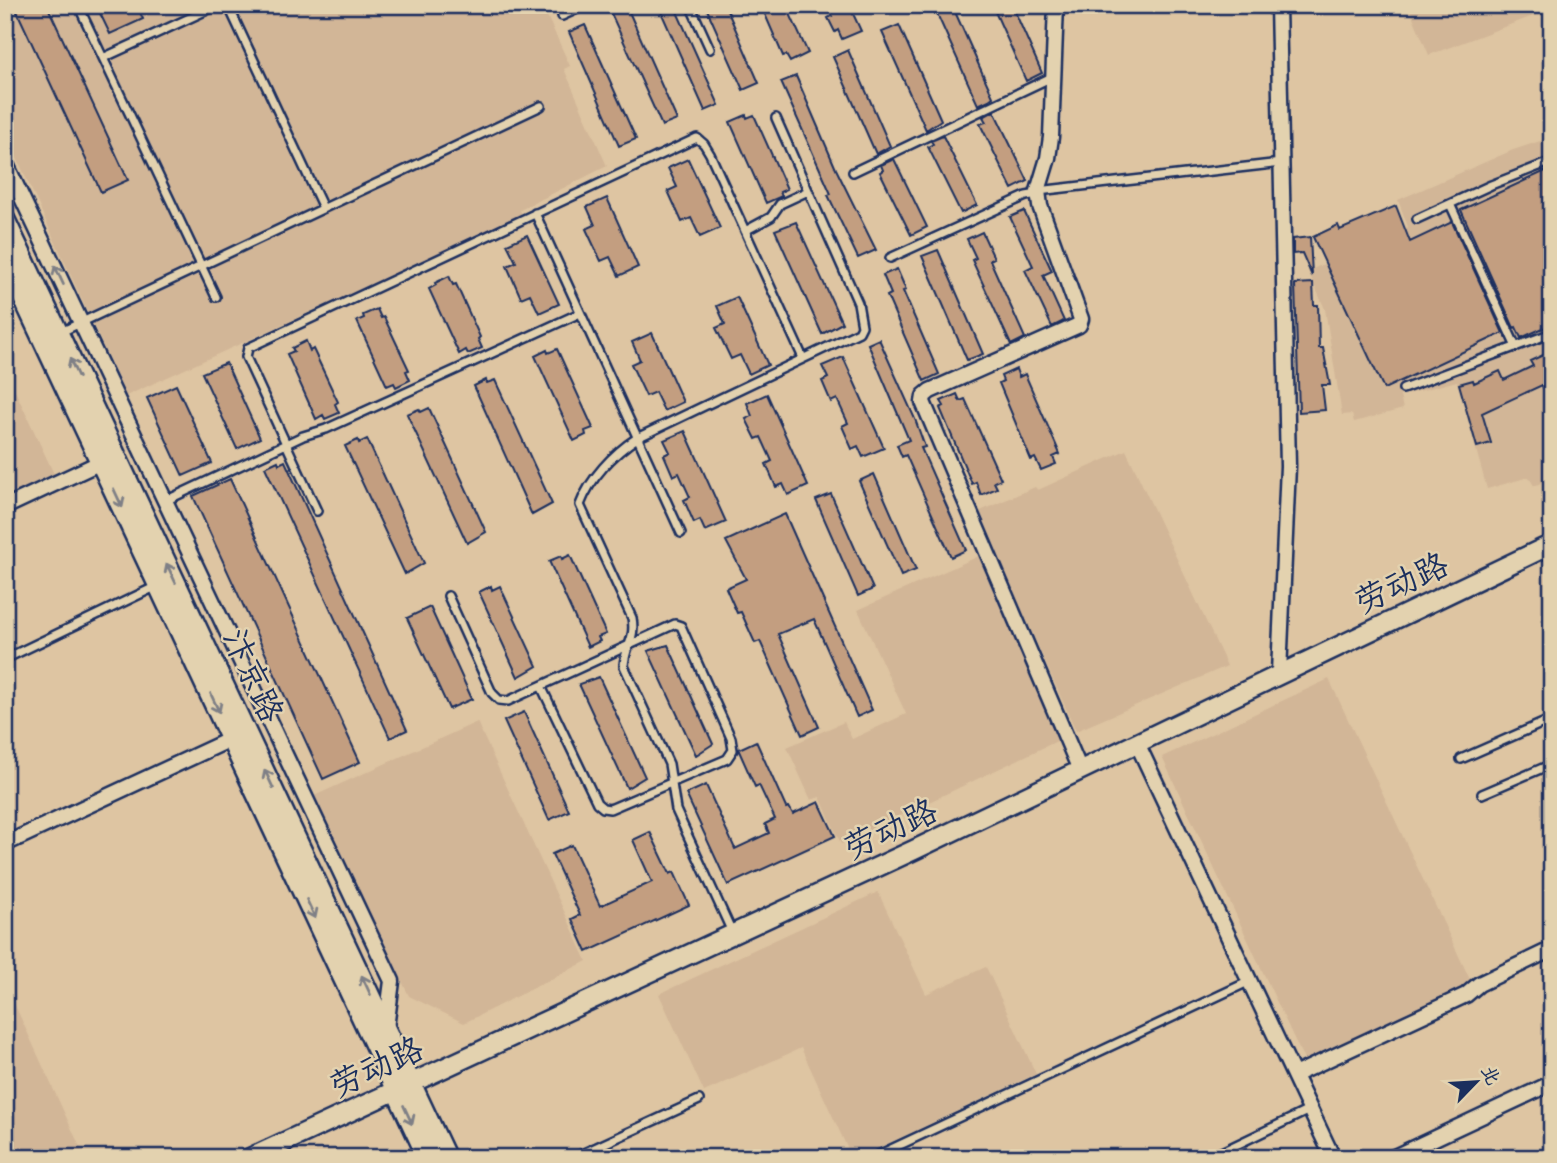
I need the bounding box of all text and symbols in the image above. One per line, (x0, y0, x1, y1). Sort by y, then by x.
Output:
one-way arrow (51, 265, 65, 286)
one-way arrow (67, 357, 80, 379)
one-way arrow (112, 486, 125, 508)
street label: 劳动路 (1348, 543, 1455, 623)
one-way arrow (164, 563, 178, 584)
street label: 汴京路 (213, 622, 293, 729)
one-way arrow (209, 692, 222, 714)
one-way arrow (261, 769, 275, 790)
street label: 劳动路 (837, 789, 944, 869)
one-way arrow (305, 898, 318, 920)
one-way arrow (359, 975, 372, 996)
street label: 劳动路 (323, 1027, 430, 1107)
north arrow (1442, 1048, 1512, 1118)
text: 北 (1476, 1062, 1505, 1089)
one-way arrow (402, 1104, 415, 1126)

